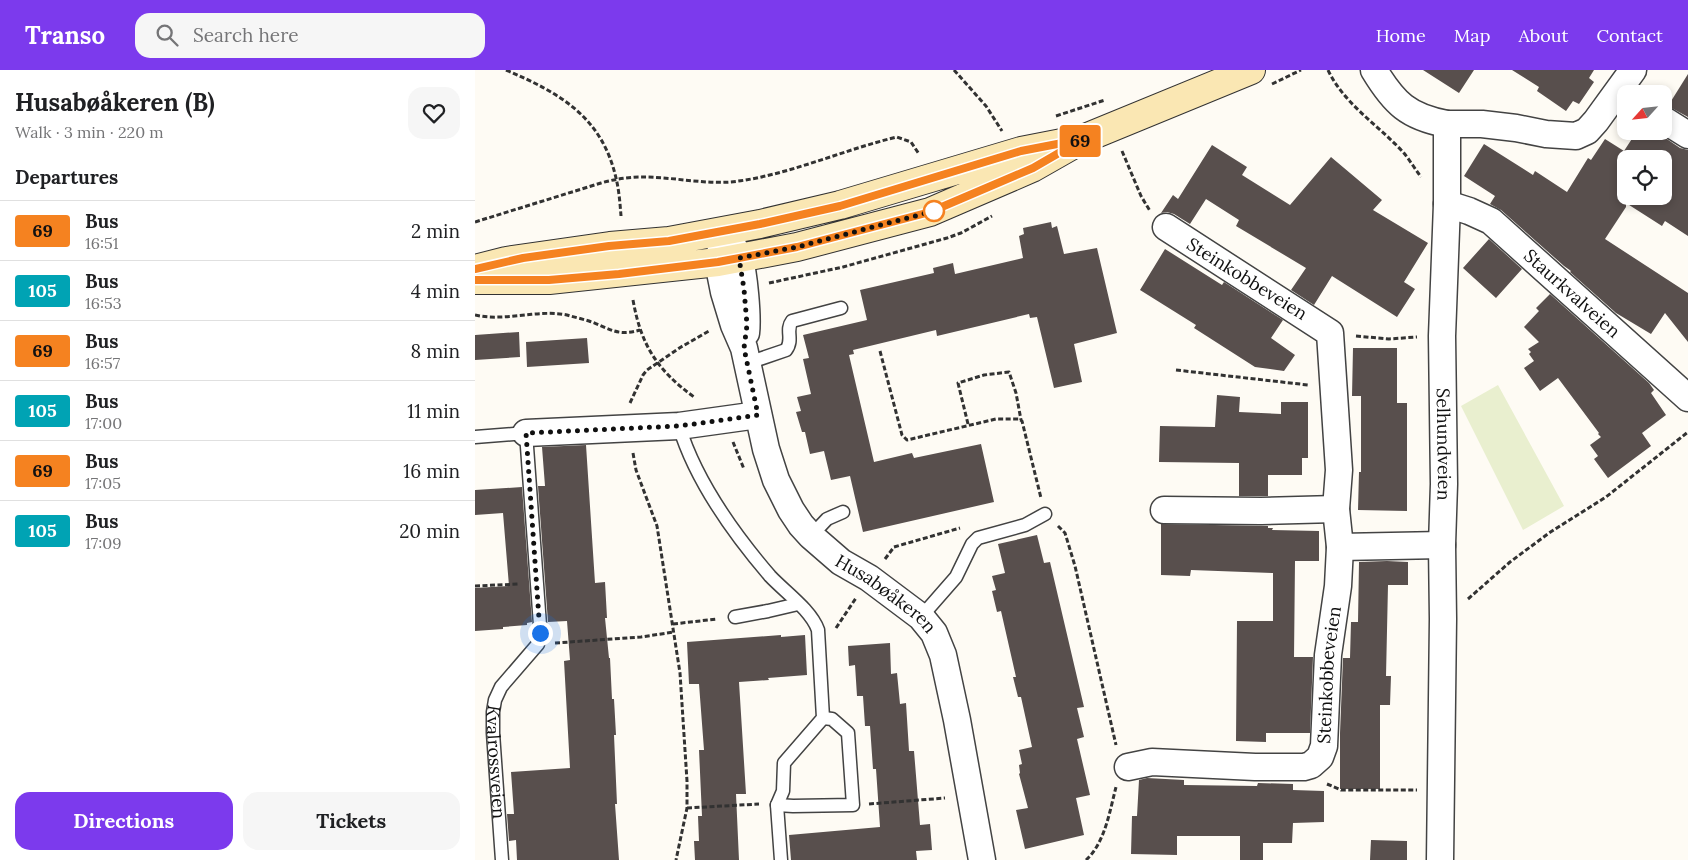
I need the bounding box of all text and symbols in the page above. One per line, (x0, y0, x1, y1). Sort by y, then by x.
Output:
search box (135, 13, 485, 58)
text: Transo (25, 20, 105, 51)
icon: search (153, 21, 181, 49)
text: Search here (193, 23, 299, 47)
text: Home (1376, 24, 1426, 47)
text: Map (1454, 24, 1490, 47)
text: About (1518, 24, 1568, 47)
text: Contact (1596, 24, 1663, 47)
north arrow (1617, 85, 1673, 140)
map controls (1617, 85, 1672, 205)
text: Husabøåkeren (B) (15, 87, 215, 118)
button: heart (408, 87, 460, 139)
text: Walk · 3 min · 220 m (15, 122, 164, 142)
line badge: 69 (1057, 125, 1103, 157)
text: 69 (1070, 129, 1090, 152)
button: locate (1617, 150, 1672, 205)
text: Departures (15, 165, 118, 189)
unlabelled marker (923, 200, 945, 222)
text: Bus (85, 209, 118, 233)
text: 69 (32, 219, 53, 242)
text: 2 min (411, 219, 460, 243)
street label: Steinkobbeveien (1183, 232, 1312, 325)
text: 16:51 (85, 233, 119, 253)
street label: Staurkvalveien (1519, 244, 1625, 343)
text: Bus (85, 269, 118, 293)
text: 105 (28, 279, 57, 302)
text: 4 min (411, 279, 460, 303)
text: 16:53 (85, 293, 122, 313)
text: Bus (85, 329, 118, 353)
text: 69 (32, 339, 53, 362)
text: 8 min (410, 339, 460, 363)
text: 16:57 (85, 353, 120, 373)
street label: Selhundveien (1432, 388, 1456, 501)
text: Bus (85, 389, 118, 413)
text: 105 (28, 399, 57, 422)
text: 11 min (407, 399, 460, 423)
text: 17:00 (85, 413, 122, 433)
text: Bus (85, 449, 118, 473)
text: 69 (32, 459, 53, 482)
text: 16 min (403, 459, 460, 483)
text: 17:05 (85, 473, 121, 493)
text: Bus (85, 509, 118, 533)
text: 105 (28, 519, 57, 542)
text: 20 min (399, 519, 460, 543)
text: 17:09 (85, 533, 121, 553)
street label: Husabøåkeren (831, 549, 942, 638)
street label: Steinkobbeveien (1312, 604, 1346, 744)
your location (528, 621, 553, 646)
street label: Kvalrossveien (481, 703, 511, 820)
button: Directions (15, 792, 233, 850)
button: Tickets (243, 792, 460, 850)

